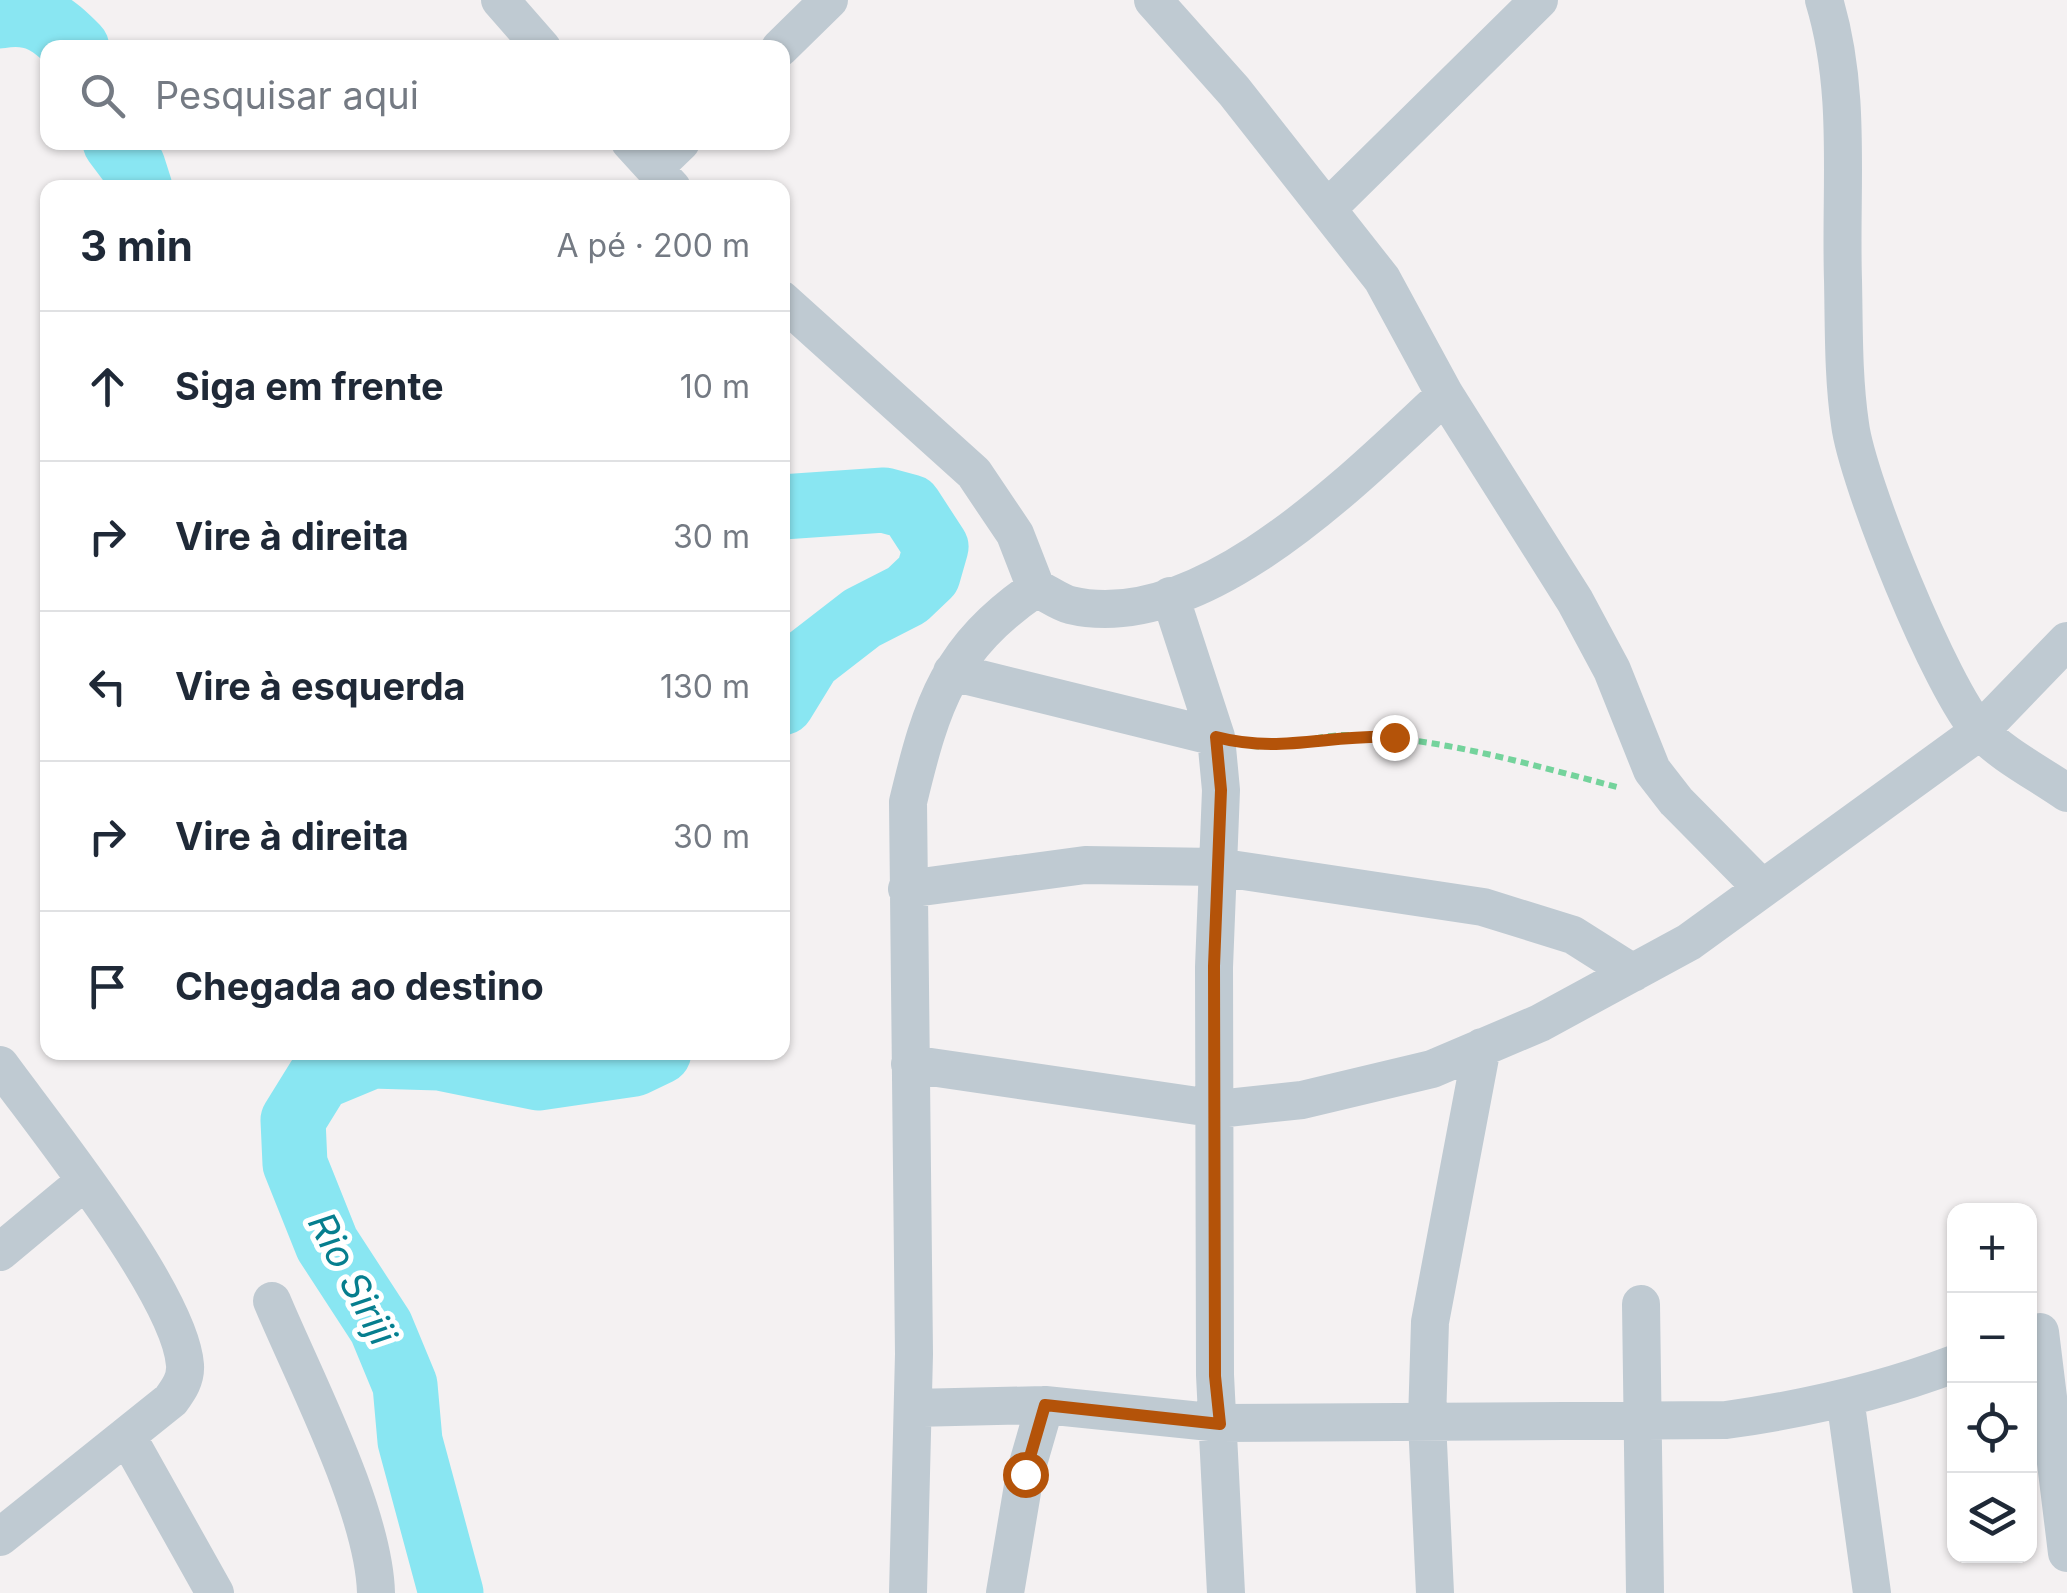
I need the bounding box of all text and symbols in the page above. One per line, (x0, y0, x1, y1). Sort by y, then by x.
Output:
search box (40, 40, 790, 150)
icon: search (75, 68, 130, 123)
text: Pesquisar aqui (155, 72, 419, 118)
text: 3 min (80, 220, 193, 271)
text: A pé · 200 m (557, 226, 750, 265)
icon: ahead (80, 359, 135, 414)
text: Siga em frente (175, 363, 444, 409)
text: 10 m (680, 367, 750, 406)
icon: right (80, 509, 135, 564)
text: Vire à direita (175, 513, 409, 559)
text: 30 m (673, 517, 750, 556)
icon: left (80, 659, 135, 714)
text: Vire à esquerda (175, 663, 466, 709)
text: 130 m (660, 667, 750, 706)
route end (1372, 715, 1418, 761)
icon: right (80, 809, 135, 864)
text: Vire à direita (175, 813, 409, 859)
text: 30 m (673, 817, 750, 856)
icon: arrive (80, 959, 135, 1014)
text: Chegada ao destino (175, 963, 544, 1009)
map controls (1947, 1203, 2037, 1563)
button: + (1947, 1203, 2037, 1293)
water label: Rio Siriji (299, 1204, 407, 1353)
button: − (1947, 1293, 2037, 1383)
button: locate (1947, 1383, 2037, 1473)
route start (1003, 1452, 1049, 1498)
button: layers (1947, 1473, 2037, 1563)

